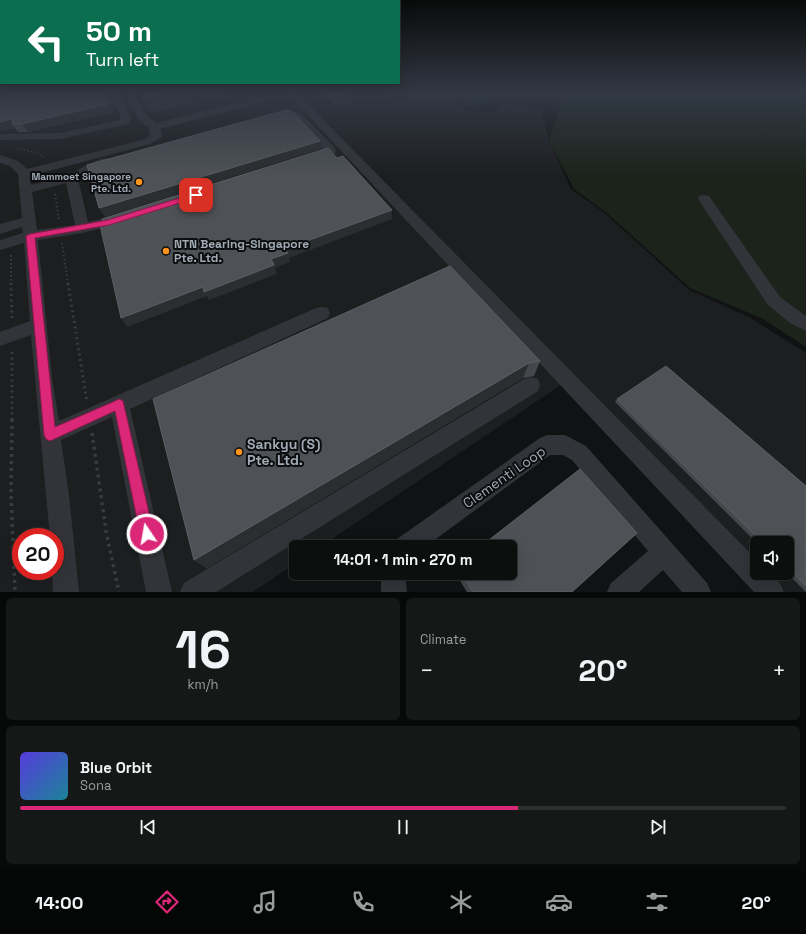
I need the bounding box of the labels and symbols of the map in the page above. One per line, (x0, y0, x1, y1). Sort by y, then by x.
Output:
place label: Mammoet Singapore Pte. Ltd. (31, 170, 131, 195)
marker: Mammoet Singapore Pte. Ltd. (134, 177, 144, 187)
pin (179, 178, 213, 212)
place label: NTN Bearing-Singapore Pte. Ltd. (174, 236, 309, 266)
marker: NTN Bearing-Singapore Pte. Ltd. (161, 246, 171, 256)
place label: Sankyu (S) Pte. Ltd. (247, 435, 320, 469)
street label: Clementi Loop (459, 442, 549, 512)
marker: Sankyu (S) Pte. Ltd. (234, 447, 244, 457)
position arrow (126, 513, 168, 555)
speed limit sign: 20 (12, 528, 64, 580)

